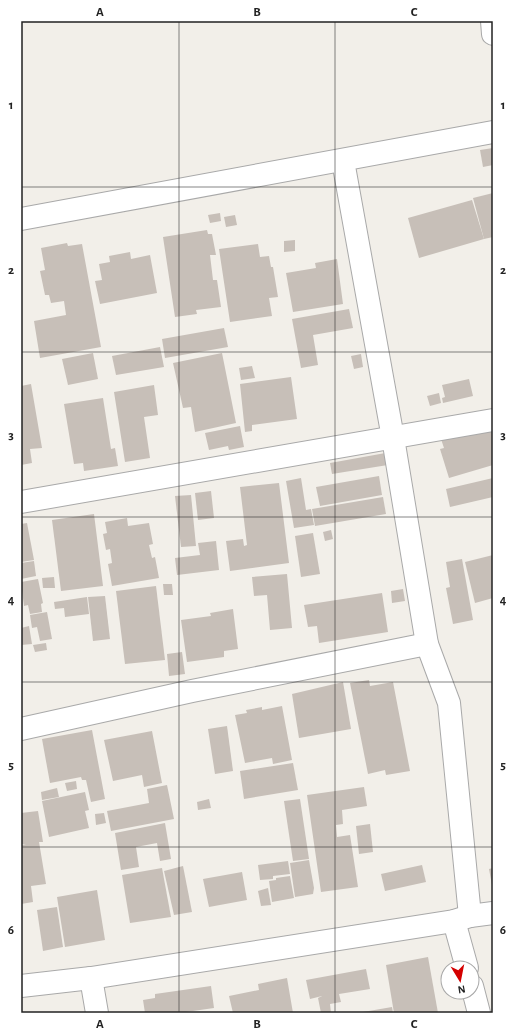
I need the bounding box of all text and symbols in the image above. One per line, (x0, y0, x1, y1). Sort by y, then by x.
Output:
text: A (96, 6, 104, 19)
text: B (253, 6, 261, 19)
text: C (411, 6, 418, 19)
text: 1 (9, 99, 13, 112)
text: 1 (501, 99, 505, 112)
text: 2 (8, 264, 14, 277)
text: 2 (500, 264, 506, 277)
text: 3 (8, 429, 14, 442)
text: 3 (500, 429, 506, 442)
text: 4 (8, 594, 15, 607)
text: 4 (500, 594, 507, 607)
text: 5 (8, 759, 14, 772)
text: 5 (500, 759, 506, 772)
text: 6 (8, 924, 14, 937)
text: 6 (500, 924, 506, 937)
north arrow (440, 960, 480, 1000)
text: N (457, 983, 466, 995)
text: A (96, 1018, 104, 1031)
text: B (253, 1018, 261, 1031)
text: C (411, 1018, 418, 1031)

